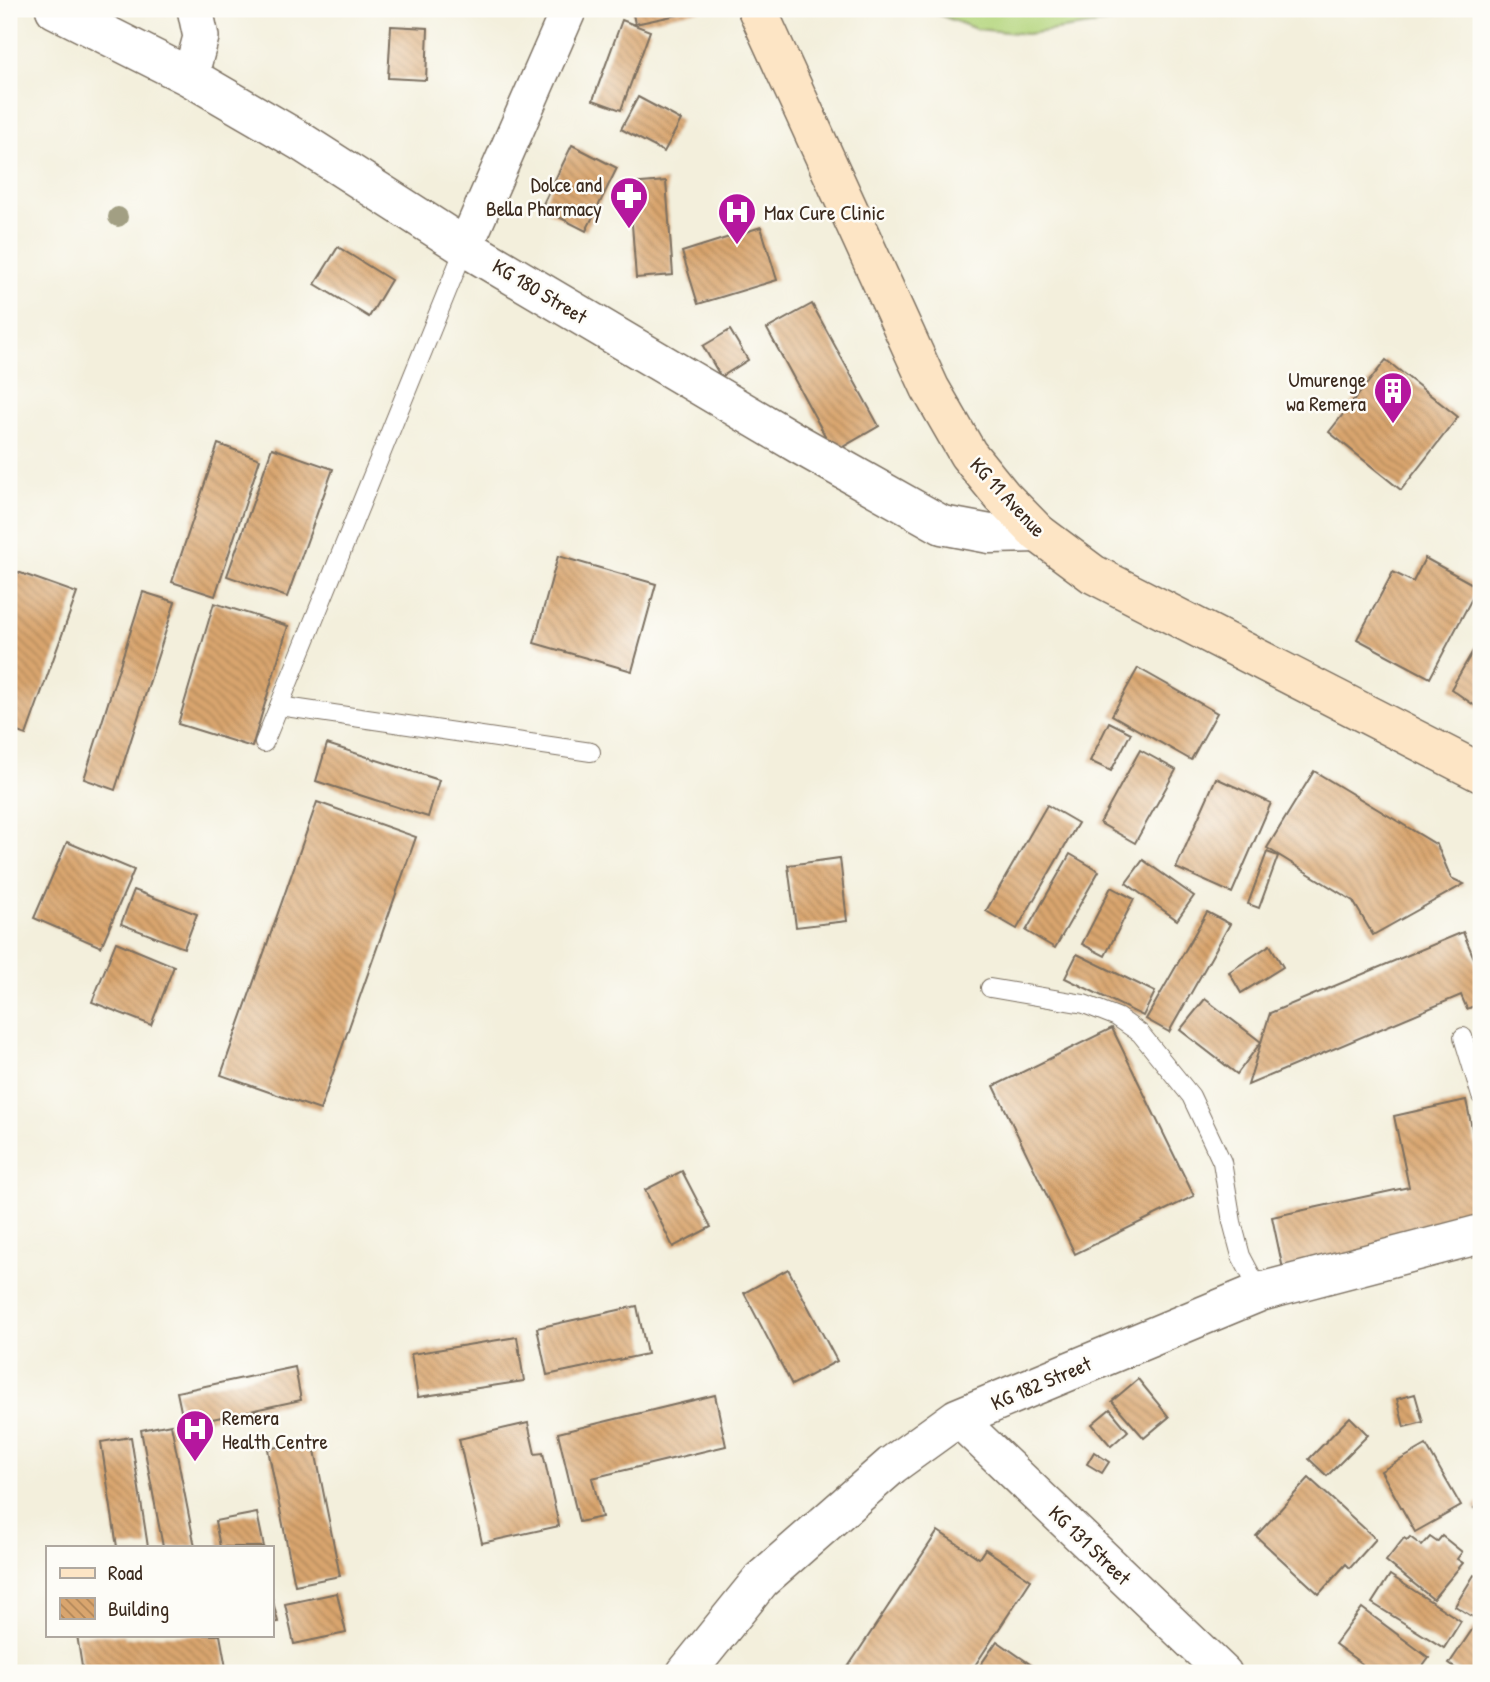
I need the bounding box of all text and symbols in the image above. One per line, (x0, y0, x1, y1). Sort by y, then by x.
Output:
place label: Dolce and Bella Pharmacy (486, 170, 602, 223)
pharmacy icon: Dolce and Bella Pharmacy (608, 175, 650, 230)
hospital icon: Max Cure Clinic (716, 191, 758, 246)
place label: Max Cure Clinic (764, 198, 885, 227)
street label: KG 180 Street (487, 251, 593, 331)
place label: Umurenge wa Remera (1286, 365, 1366, 418)
building icon: Umurenge wa Remera (1372, 370, 1414, 425)
street label: KG 11 Avenue (964, 451, 1052, 543)
street label: KG 182 Street (986, 1349, 1096, 1417)
place label: Remera Health Centre (222, 1403, 328, 1456)
hospital icon: Remera Health Centre (174, 1408, 216, 1463)
street label: KG 131 Street (1042, 1498, 1138, 1592)
legend (46, 1546, 273, 1636)
text: Road (108, 1558, 142, 1587)
text: Building (108, 1594, 169, 1623)

